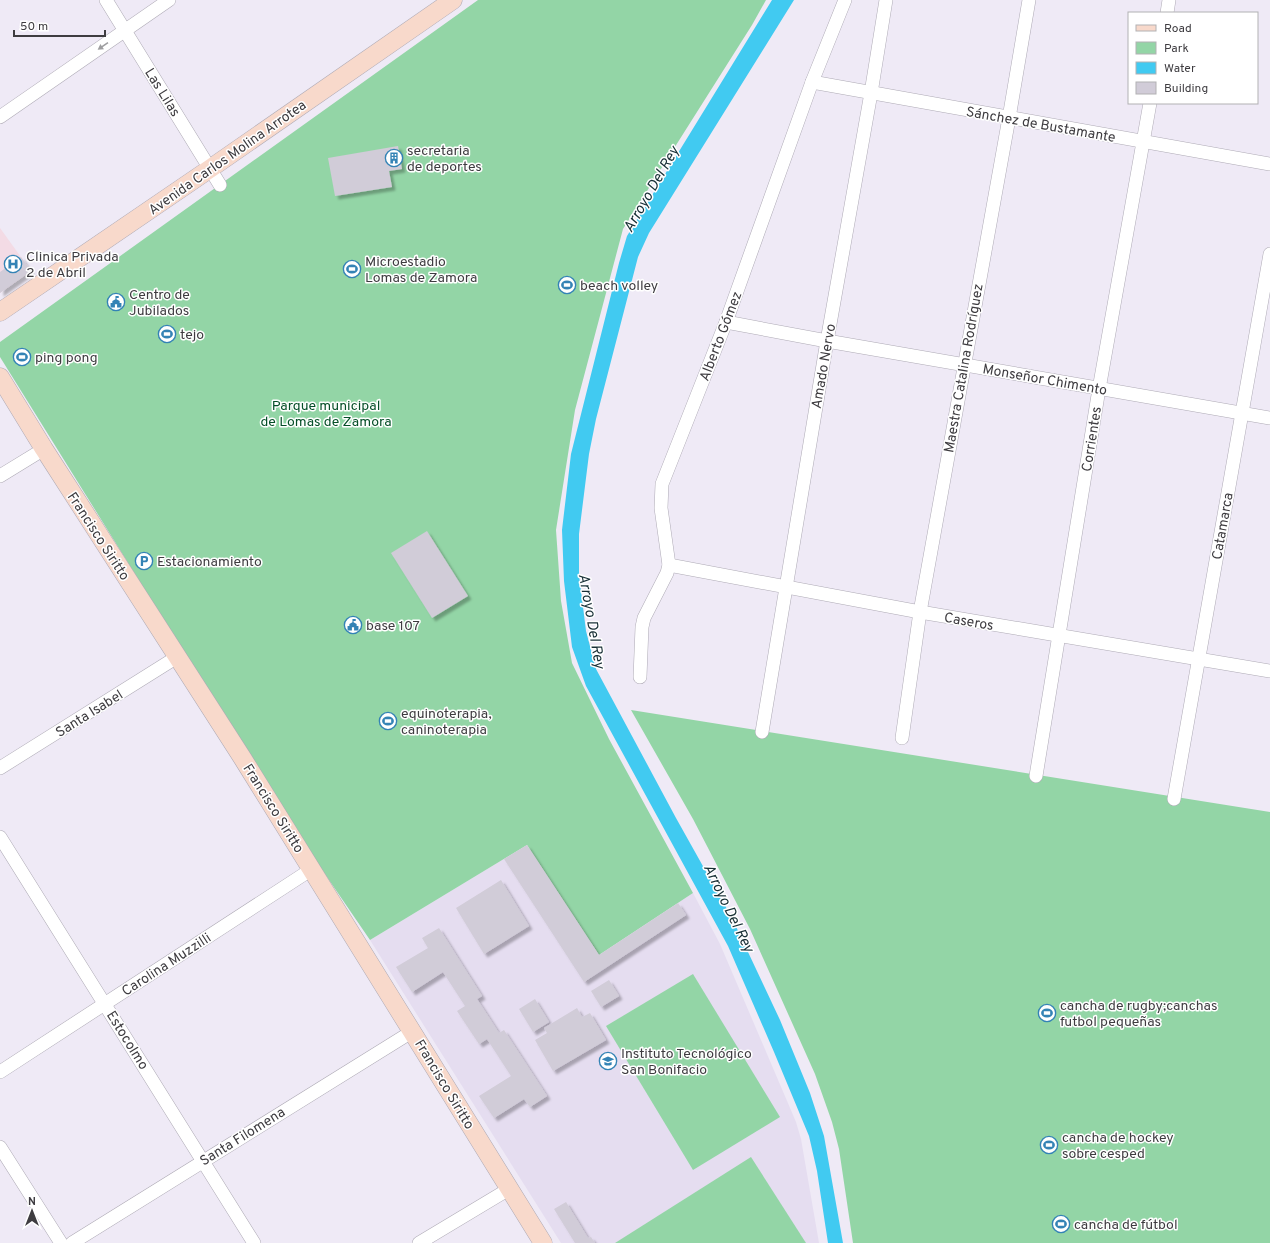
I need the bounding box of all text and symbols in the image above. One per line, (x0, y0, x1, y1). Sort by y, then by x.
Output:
scale bar (14, 12, 105, 38)
legend (1128, 12, 1258, 104)
text: 50 m (20, 19, 48, 35)
text: Road (1164, 21, 1192, 37)
text: Park (1164, 41, 1189, 57)
one-way arrow (98, 42, 108, 50)
text: Water (1164, 61, 1196, 77)
street label: Las Lilas (140, 65, 183, 120)
text: Building (1164, 81, 1208, 97)
street label: Avenida Carlos Molina Arrotea (146, 97, 310, 219)
street label: Sánchez de Bustamante (965, 104, 1117, 147)
water label: Arroyo Del Rey (620, 142, 685, 236)
place label: secretaria de deportes (407, 143, 482, 176)
building icon: secretaria de deportes (384, 148, 404, 168)
place label: Clinica Privada 2 de Abril (26, 249, 119, 282)
hospital icon: Clinica Privada 2 de Abril (3, 254, 23, 274)
place label: Microestadio Lomas de Zamora (365, 254, 477, 287)
sports icon: Microestadio Lomas de Zamora (342, 259, 362, 279)
sports icon: beach volley (557, 275, 577, 295)
place label: beach volley (580, 278, 658, 295)
street label: Maestra Catalina Rodríguez (941, 282, 988, 454)
place label: Centro de Jubilados (129, 287, 190, 320)
street label: Alberto Gómez (696, 289, 746, 384)
public building icon: Centro de Jubilados (106, 292, 126, 312)
street label: Amado Nervo (809, 322, 840, 410)
sports icon: tejo (157, 324, 177, 344)
place label: tejo (180, 327, 204, 344)
sports icon: ping pong (12, 347, 32, 367)
place label: ping pong (35, 350, 98, 367)
street label: Monseñor Chimento (981, 361, 1109, 400)
park label: Parque municipal de Lomas de Zamora (260, 398, 392, 431)
street label: Corrientes (1079, 405, 1106, 473)
street label: Francisco Siritto (63, 490, 133, 584)
street label: Catamarca (1209, 491, 1238, 561)
parking icon: Estacionamiento (134, 551, 154, 571)
place label: Estacionamiento (157, 554, 262, 571)
water label: Arroyo Del Rey (573, 572, 608, 672)
street label: Caseros (943, 610, 995, 635)
public building icon: base 107 (343, 615, 363, 635)
place label: base 107 (366, 618, 420, 635)
street label: Santa Isabel (53, 687, 127, 742)
place label: equinoterapia, caninoterapia (401, 706, 492, 739)
sports icon: equinoterapia, caninoterapia (378, 711, 398, 731)
street label: Francisco Siritto (239, 761, 307, 857)
water label: Arroyo Del Rey (698, 861, 758, 957)
street label: Carolina Muzzilli (119, 930, 215, 1000)
place label: cancha de rugby;canchas futbol pequeñas (1060, 998, 1218, 1031)
sports icon: cancha de rugby;canchas futbol pequeñas (1037, 1003, 1057, 1023)
street label: Estocolmo (102, 1008, 152, 1074)
street label: Francisco Siritto (410, 1037, 477, 1133)
place label: Instituto Tecnológico San Bonifacio (621, 1046, 752, 1079)
school or university icon: Instituto Tecnológico San Bonifacio (598, 1051, 618, 1071)
street label: Santa Filomena (197, 1104, 289, 1170)
place label: cancha de hockey sobre cesped (1062, 1130, 1174, 1163)
sports icon: cancha de hockey sobre cesped (1039, 1135, 1059, 1155)
north arrow (12, 1191, 52, 1231)
text: N (28, 1195, 36, 1209)
sports icon: cancha de fútbol (1051, 1214, 1071, 1234)
place label: cancha de fútbol (1074, 1217, 1178, 1234)

